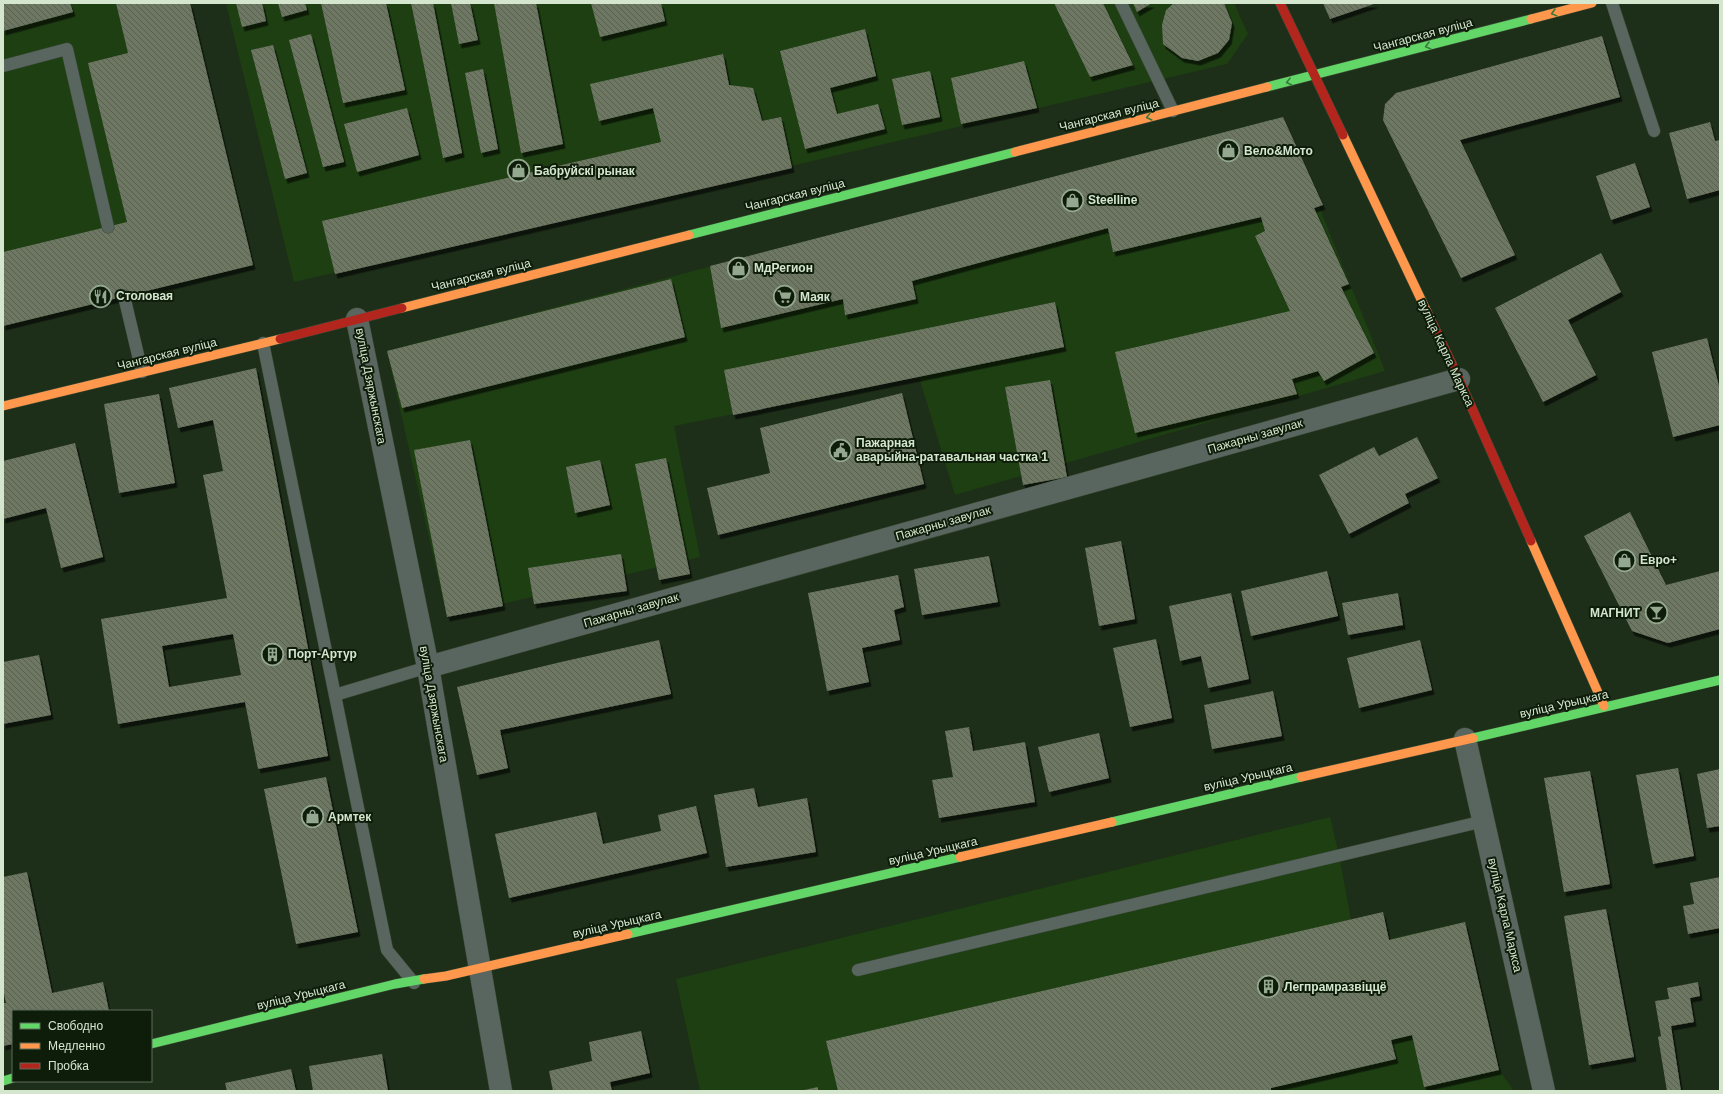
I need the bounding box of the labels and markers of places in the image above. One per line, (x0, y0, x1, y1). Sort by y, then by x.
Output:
shop icon: Вело&Мото (1215, 138, 1241, 164)
place label: Вело&Мото (1244, 144, 1313, 158)
shop icon: Бабруйскі рынак (505, 158, 531, 184)
place label: Бабруйскі рынак (534, 164, 636, 178)
shop icon: Steelline (1060, 187, 1086, 213)
place label: Steelline (1088, 193, 1138, 207)
shop icon: МдРегион (726, 255, 752, 281)
place label: МдРегион (754, 261, 813, 275)
restaurant icon: Столовая (87, 283, 113, 309)
supermarket icon: Маяк (772, 284, 798, 310)
place label: Столовая (116, 289, 173, 303)
place label: Маяк (800, 290, 831, 304)
place label: Пажарная аварыйна-ратавальная частка 1 (856, 436, 1048, 464)
public building icon: Пажарная аварыйна-ратавальная частка 1 (827, 437, 853, 463)
shop icon: Евро+ (1611, 547, 1637, 573)
place label: Евро+ (1640, 553, 1677, 567)
bar icon: МАГНИТ (1643, 600, 1669, 626)
place label: МАГНИТ (1590, 606, 1641, 620)
building icon: Порт-Артур (260, 641, 286, 667)
place label: Порт-Артур (288, 647, 357, 661)
shop icon: Армтек (299, 804, 325, 830)
place label: Армтек (328, 810, 372, 824)
building icon: Легпрамразвіццё (1256, 974, 1282, 1000)
place label: Легпрамразвіццё (1284, 980, 1387, 994)

